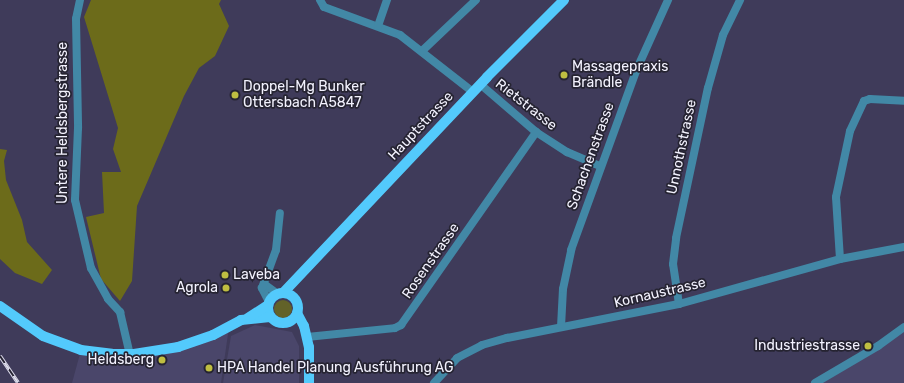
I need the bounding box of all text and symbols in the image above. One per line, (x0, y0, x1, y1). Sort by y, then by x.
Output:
street label: Untere Heldsbergstrasse (55, 42, 71, 204)
place label: Massagepraxis Brändle (572, 59, 668, 92)
marker: Massagepraxis Brändle (559, 70, 569, 80)
street label: Rietstrasse (492, 76, 560, 134)
place label: Doppel-Mg Bunker Ottersbach A5847 (243, 79, 364, 112)
street label: Hauptstrasse (385, 88, 457, 164)
marker: Doppel-Mg Bunker Ottersbach A5847 (230, 90, 240, 100)
street label: Unnothstrasse (664, 98, 700, 196)
street label: Schachenstrasse (564, 100, 618, 212)
street label: Rosenstrasse (399, 220, 463, 302)
place label: Laveba (233, 267, 280, 283)
marker: Laveba (220, 270, 230, 280)
street label: Kornaustrasse (612, 274, 708, 312)
place label: Agrola (176, 280, 218, 296)
marker: Agrola (221, 283, 231, 293)
place label: Industriestrasse (754, 338, 860, 354)
marker: Industriestrasse (863, 341, 873, 351)
place label: Heldsberg (88, 352, 154, 368)
marker: Heldsberg (157, 355, 167, 365)
place label: HPA Handel Planung Ausführung AG (217, 360, 455, 376)
marker: HPA Handel Planung Ausführung AG (204, 363, 214, 373)

